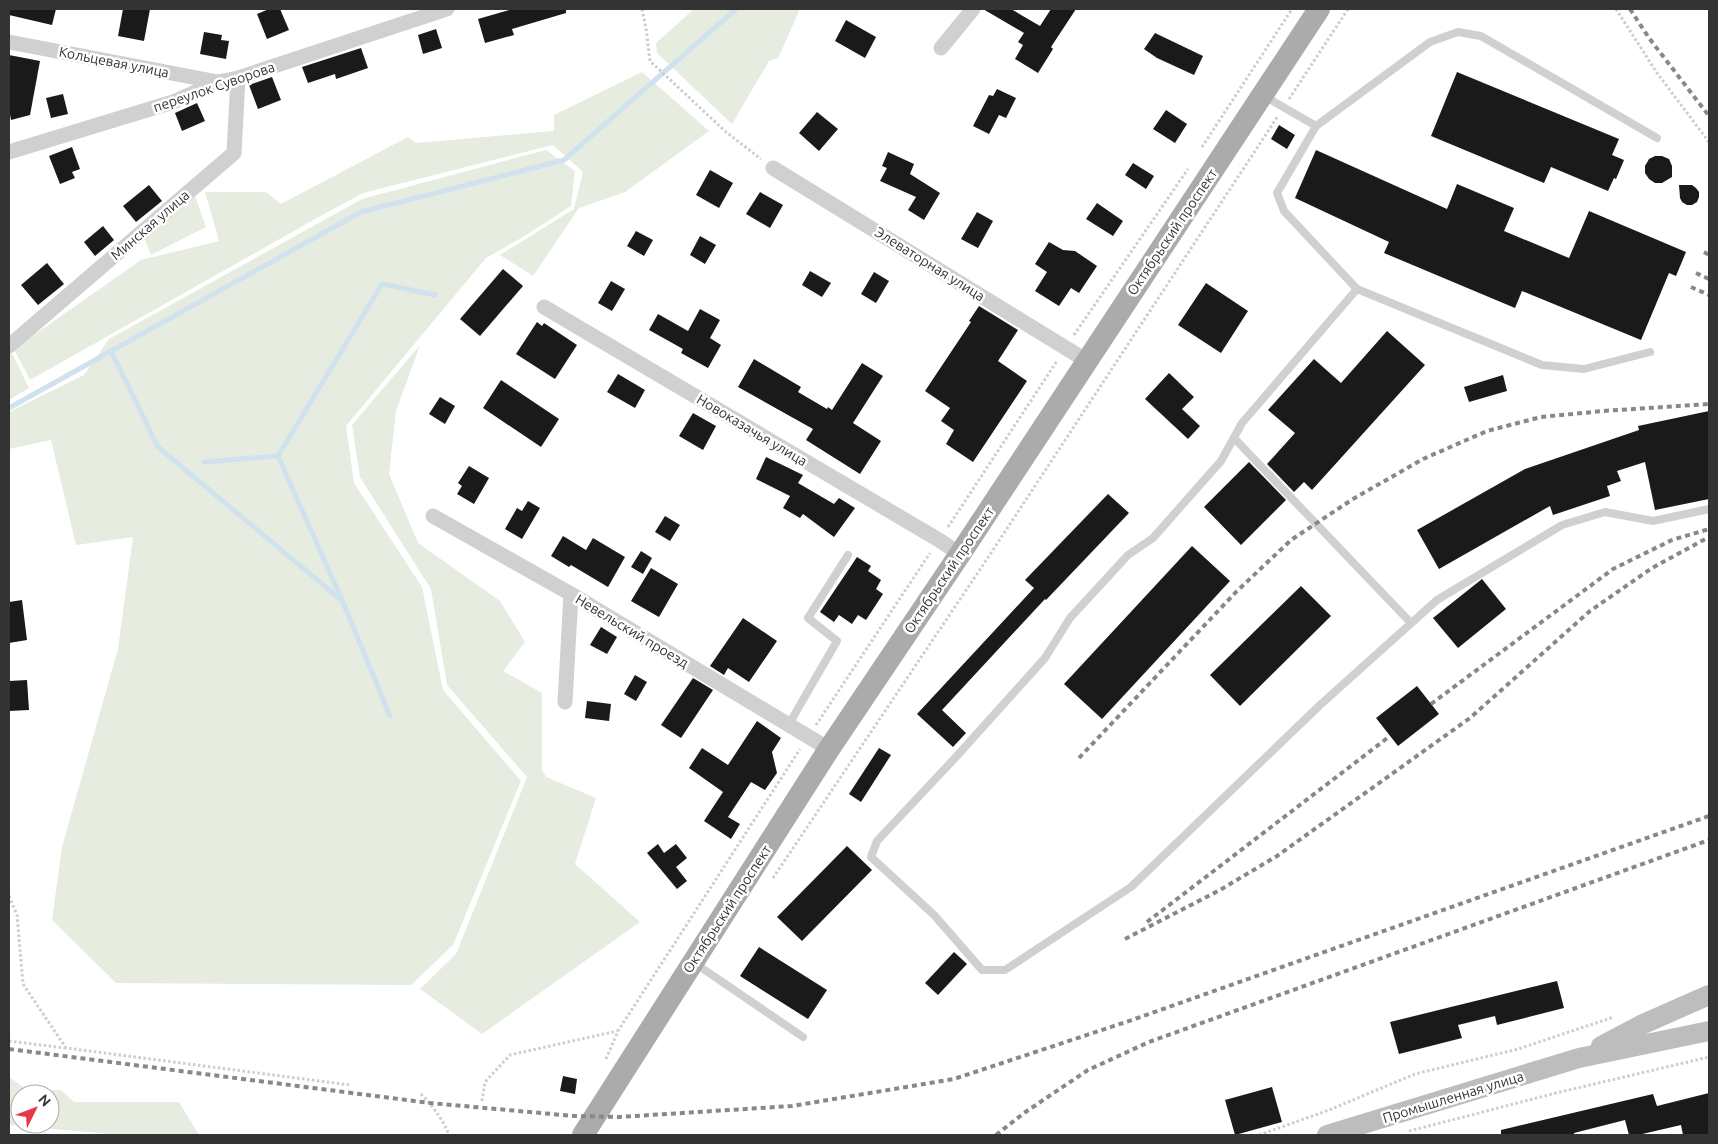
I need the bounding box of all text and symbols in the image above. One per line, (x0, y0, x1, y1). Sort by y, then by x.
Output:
street label: Кольцевая улица (58, 43, 170, 81)
street label: переулок Суворова (151, 59, 277, 115)
street label: Октябрьский проспект (1124, 166, 1220, 298)
street label: Минская улица (108, 187, 192, 263)
street label: Элеваторная улица (872, 224, 988, 304)
street label: Новоказачья улица (694, 391, 810, 469)
street label: Октябрьский проспект (901, 504, 997, 636)
street label: Невельский проезд (573, 591, 691, 671)
street label: Октябрьский проспект (680, 842, 774, 976)
street label: Промышленная улица (1381, 1068, 1525, 1126)
north arrow (10, 1084, 60, 1134)
text: N (35, 1091, 54, 1110)

